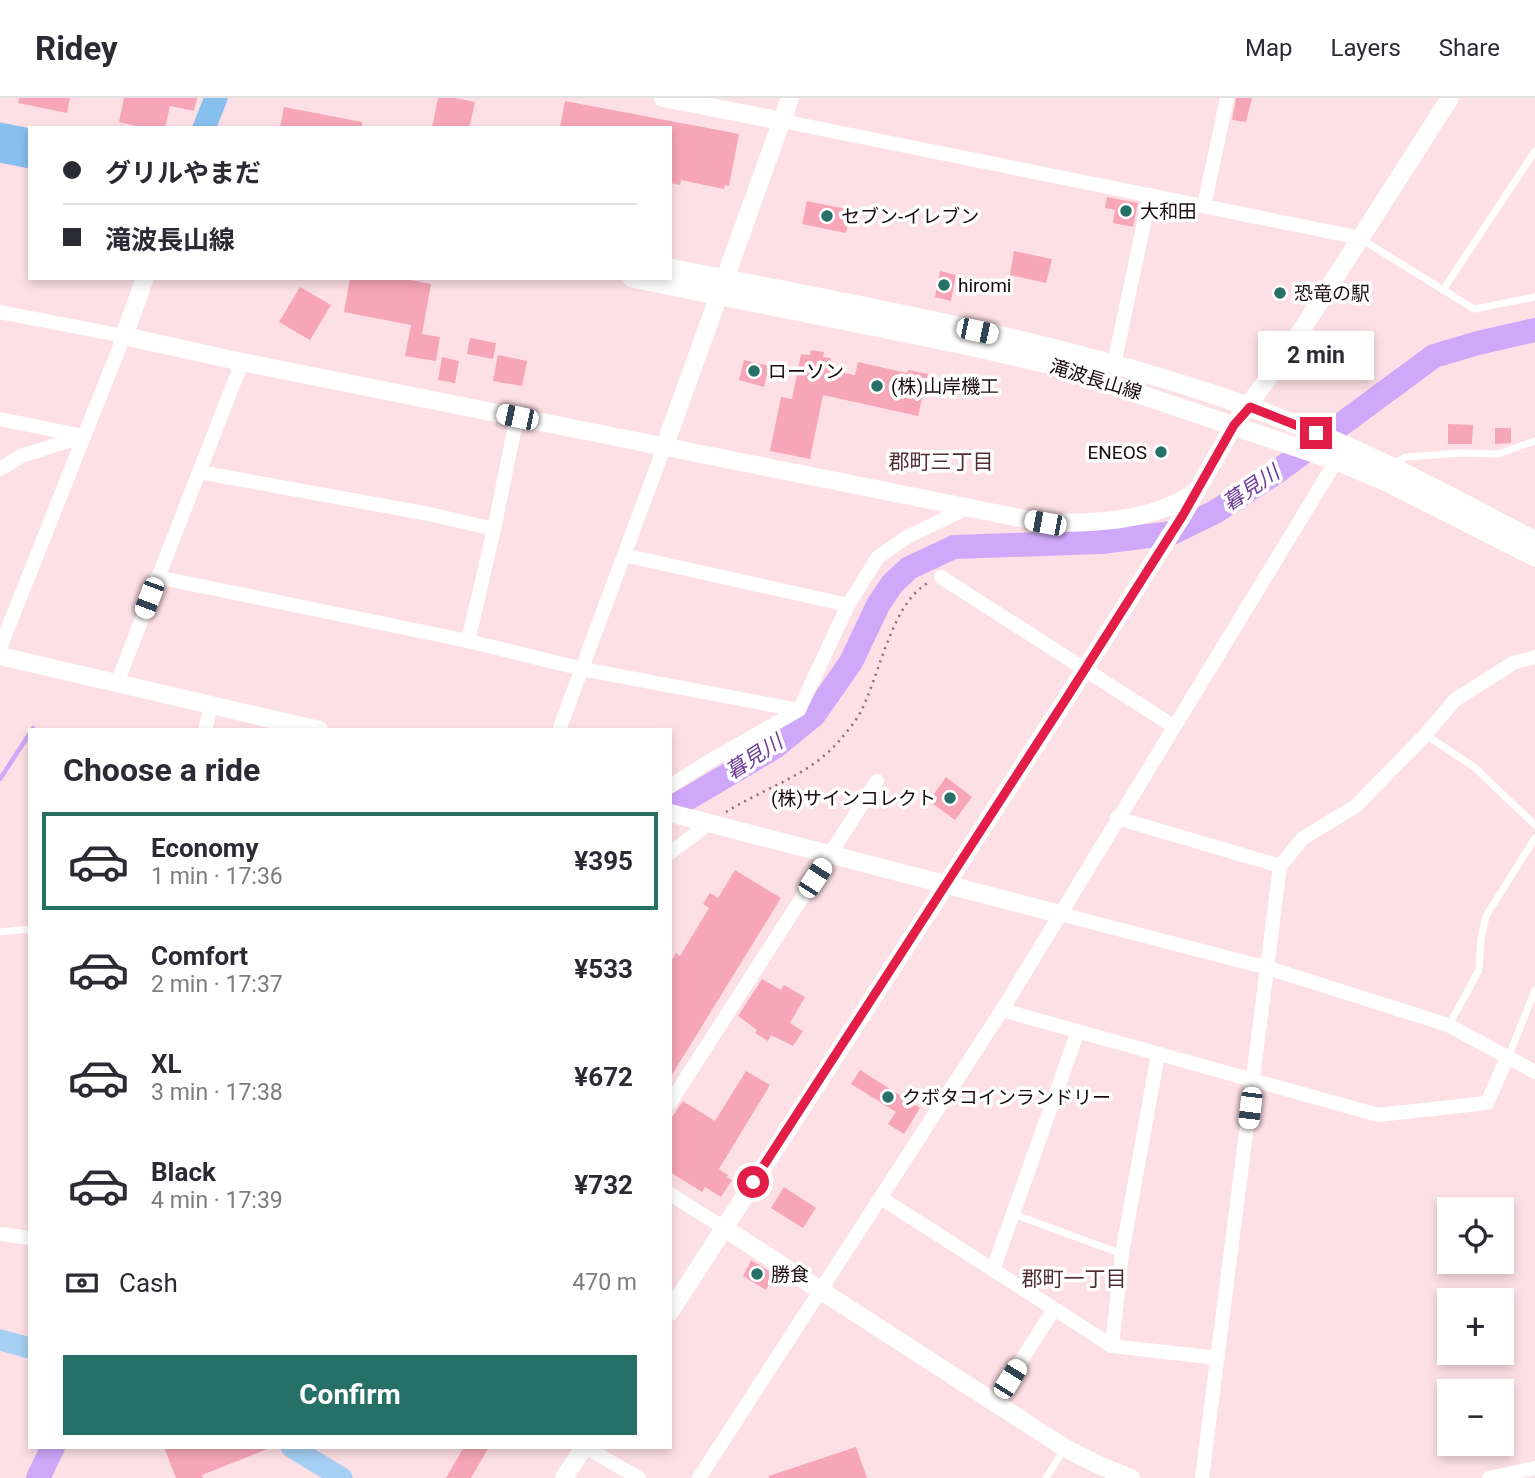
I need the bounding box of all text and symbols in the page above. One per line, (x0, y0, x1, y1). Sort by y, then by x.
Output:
text: Ridey (35, 29, 118, 68)
text: Map (1245, 34, 1293, 62)
text: Layers (1331, 34, 1401, 62)
text: Share (1439, 34, 1500, 62)
text: グリルやまだ (105, 158, 261, 188)
place label: 大和田 (1140, 200, 1197, 223)
marker: 大和田 (1118, 203, 1134, 219)
place label: セブン-イレブン (841, 205, 979, 228)
marker: セブン-イレブン (819, 208, 835, 224)
text: 滝波長山線 (105, 225, 235, 255)
place label: hiromi (958, 274, 1011, 297)
marker: hiromi (936, 277, 952, 293)
place label: 恐竜の駅 (1294, 282, 1370, 305)
marker: 恐竜の駅 (1272, 285, 1288, 301)
car (955, 316, 1000, 346)
callout: 2 min (1258, 331, 1374, 380)
text: 2 min (1287, 342, 1345, 369)
street label: 滝波長山線 (1047, 355, 1145, 404)
place label: ローソン (768, 360, 844, 383)
marker: ローソン (746, 363, 762, 379)
place label: (株)山岸機工 (891, 375, 999, 398)
marker: (株)山岸機工 (869, 378, 885, 394)
car (495, 402, 540, 432)
route end (1300, 417, 1332, 449)
place label: ENEOS (1087, 441, 1147, 464)
marker: ENEOS (1153, 444, 1169, 460)
district label: 郡町三丁目 (889, 450, 994, 474)
water label: 暮見川 (1218, 459, 1285, 516)
car (1023, 509, 1068, 537)
car (132, 575, 167, 621)
water label: 暮見川 (721, 729, 789, 784)
text: Choose a ride (63, 751, 260, 789)
place label: (株)サインコレクト (771, 787, 936, 810)
marker: (株)サインコレクト (942, 790, 958, 806)
icon: car (67, 830, 130, 893)
text: Economy (151, 833, 258, 863)
text: ¥395 (574, 846, 633, 876)
car (795, 855, 836, 901)
text: 1 min · 17:36 (151, 863, 283, 890)
icon: car (67, 938, 130, 1001)
text: Comfort (151, 941, 248, 971)
text: ¥533 (574, 954, 633, 984)
text: 2 min · 17:37 (151, 971, 283, 998)
icon: car (67, 1046, 130, 1109)
text: XL (151, 1049, 182, 1079)
text: ¥672 (574, 1062, 633, 1092)
text: 3 min · 17:38 (151, 1079, 283, 1106)
place label: クボタコインランドリー (902, 1086, 1111, 1109)
car (1238, 1086, 1263, 1130)
marker: クボタコインランドリー (880, 1089, 896, 1105)
icon: car (67, 1154, 130, 1217)
text: Black (151, 1157, 216, 1187)
route start (737, 1166, 769, 1198)
text: ¥732 (574, 1170, 633, 1200)
text: 4 min · 17:39 (151, 1187, 283, 1214)
map controls (1437, 1197, 1514, 1456)
button: locate (1437, 1197, 1514, 1274)
place label: 勝食 (771, 1263, 809, 1286)
icon: cash (63, 1264, 101, 1302)
marker: 勝食 (749, 1266, 765, 1282)
district label: 郡町一丁目 (1022, 1267, 1127, 1291)
text: Cash (119, 1268, 178, 1298)
text: 470 m (572, 1269, 637, 1296)
button: + (1437, 1288, 1514, 1365)
button: Confirm (63, 1355, 637, 1435)
car (990, 1356, 1031, 1402)
button: − (1437, 1379, 1514, 1456)

